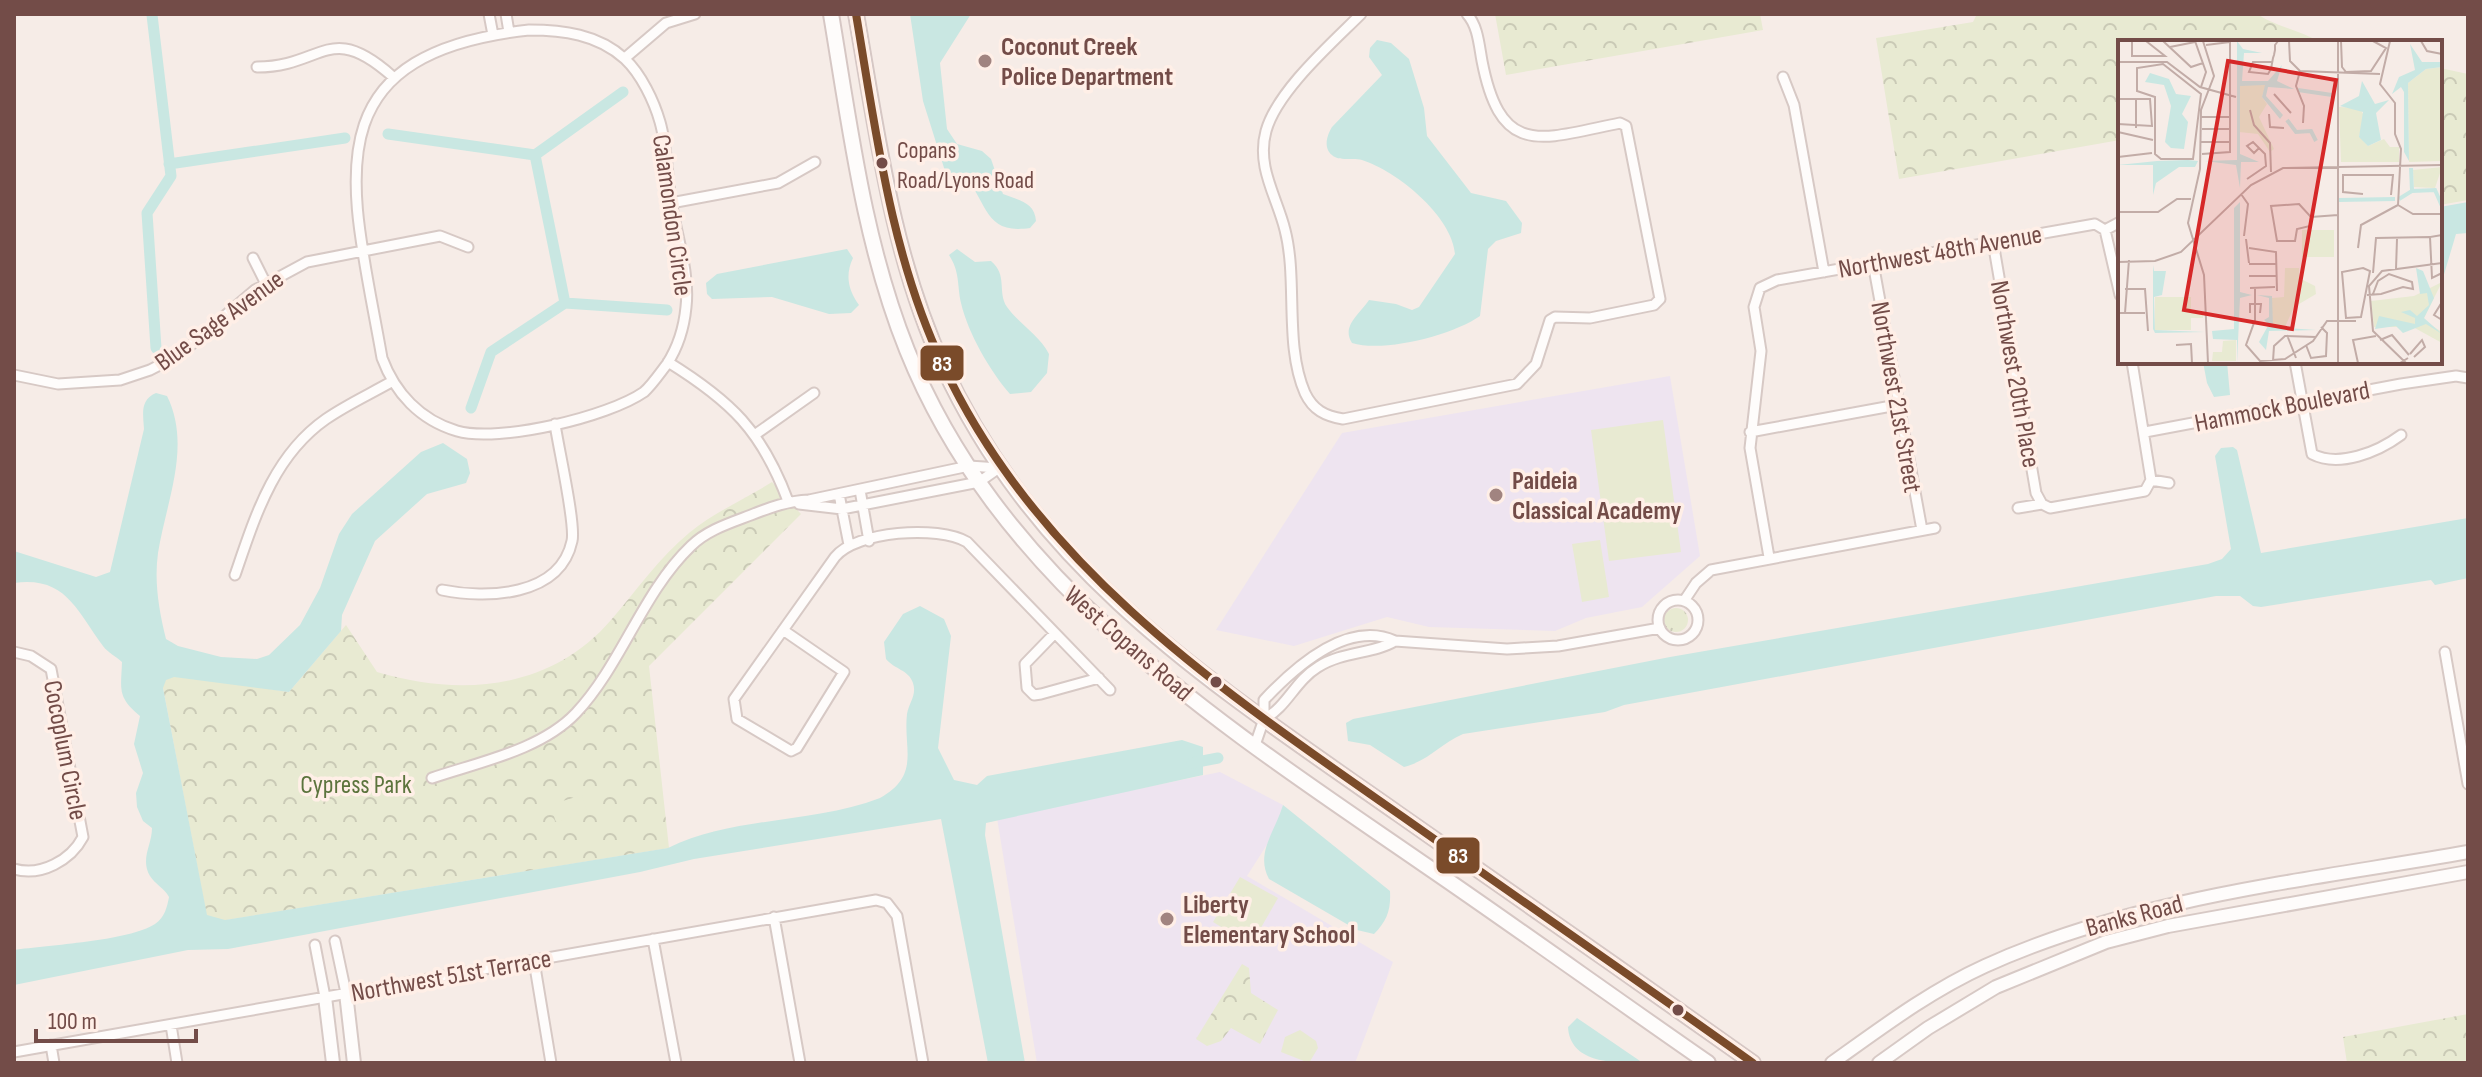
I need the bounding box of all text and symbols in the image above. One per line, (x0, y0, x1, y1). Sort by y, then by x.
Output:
place label: Coconut Creek Police Department (1001, 32, 1174, 93)
inset map (2118, 40, 2442, 364)
marker: Coconut Creek Police Department (976, 52, 994, 70)
street label: Calamondon Circle (645, 132, 698, 298)
place label: Copans Road/Lyons Road (897, 136, 1034, 195)
marker: Copans Road/Lyons Road (874, 155, 890, 171)
street label: Northwest 48th Avenue (1836, 219, 2045, 286)
street label: Blue Sage Avenue (150, 264, 290, 378)
street label: Northwest 20th Place (1983, 278, 2046, 470)
street label: Northwest 21st Street (1863, 299, 1928, 495)
line badge: 83 (919, 344, 965, 382)
text: 83 (932, 351, 952, 378)
street label: Hammock Boulevard (2192, 375, 2372, 440)
place label: Paideia Classical Academy (1512, 466, 1682, 527)
marker: Paideia Classical Academy (1487, 486, 1505, 504)
street label: West Copans Road (1057, 580, 1199, 708)
unlabelled marker (1208, 674, 1224, 690)
street label: Cocoplum Circle (36, 678, 93, 823)
park label: Cypress Park (300, 770, 412, 801)
line badge: 83 (1435, 836, 1481, 875)
text: 83 (1448, 843, 1468, 870)
street label: Banks Road (2082, 889, 2186, 944)
place label: Liberty Elementary School (1183, 890, 1355, 951)
marker: Liberty Elementary School (1158, 910, 1176, 928)
street label: Northwest 51st Terrace (349, 944, 554, 1009)
scale bar (36, 993, 196, 1043)
unlabelled marker (1670, 1002, 1686, 1018)
text: 100 m (48, 1007, 97, 1036)

